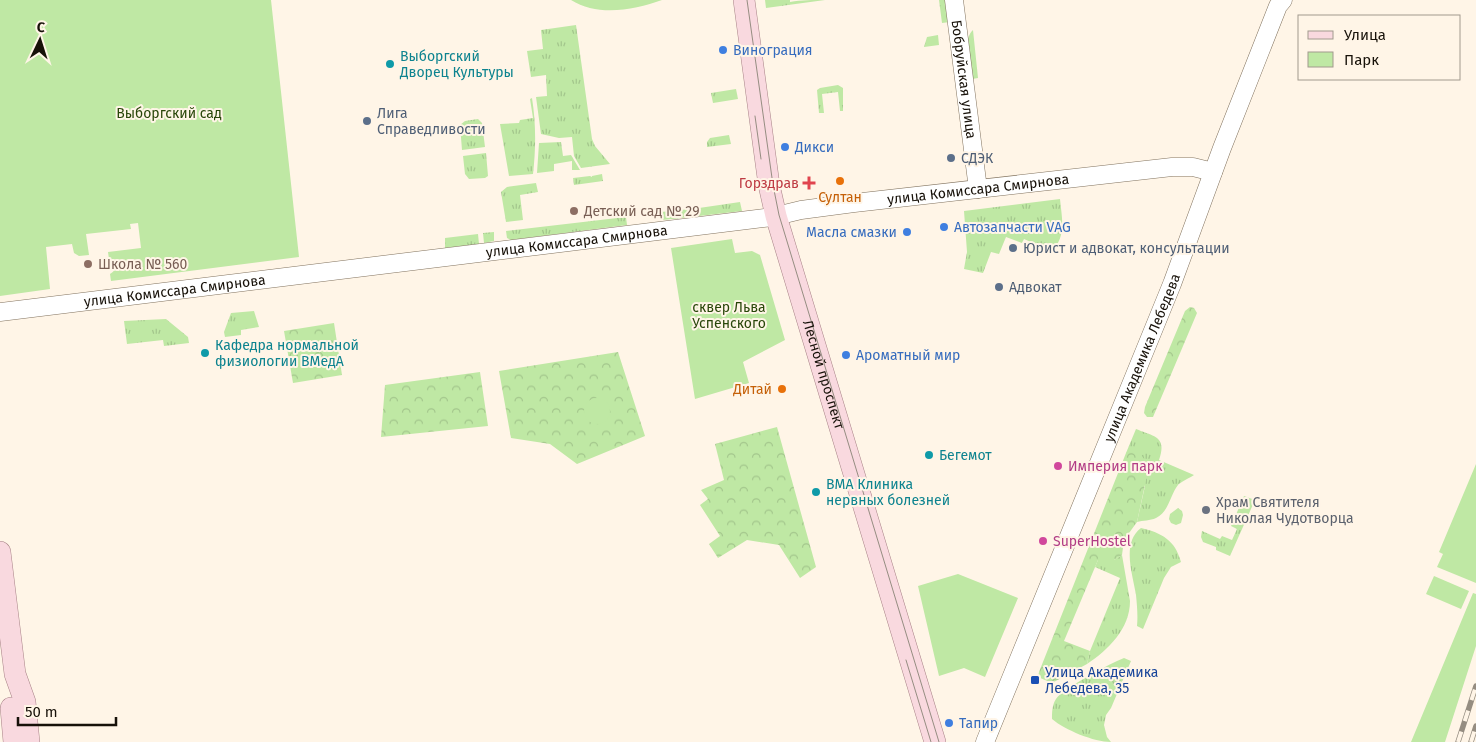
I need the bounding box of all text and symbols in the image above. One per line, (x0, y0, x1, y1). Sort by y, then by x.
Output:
north arrow (15, 15, 65, 65)
legend (1298, 15, 1461, 80)
text: С (36, 19, 45, 36)
street label: Бобруйская улица (948, 19, 980, 140)
text: Улица (1344, 26, 1386, 44)
place label: Винограция (733, 42, 813, 59)
marker: Винограция (717, 44, 729, 56)
place label: Выборгский Дворец Культуры (399, 48, 514, 81)
text: Парк (1344, 51, 1379, 69)
marker: Выборгский Дворец Культуры (384, 58, 396, 70)
park label: Выборгский сад (116, 105, 222, 122)
place label: Лига Справедливости (377, 105, 486, 138)
marker: Лига Справедливости (361, 115, 373, 127)
place label: Дикси (794, 139, 834, 156)
marker: Дикси (779, 141, 791, 153)
place label: СДЭК (961, 150, 994, 167)
marker: СДЭК (945, 152, 957, 164)
street label: улица Комиссара Смирнова (886, 171, 1070, 208)
place label: Горздрав (739, 175, 799, 192)
marker: Султан (834, 175, 846, 187)
marker: Горздрав (803, 177, 815, 189)
place label: Султан (818, 189, 862, 206)
place label: Детский сад № 29 (583, 203, 700, 220)
marker: Детский сад № 29 (568, 205, 580, 217)
place label: Автозапчасти VAG (954, 219, 1071, 236)
marker: Автозапчасти VAG (938, 221, 950, 233)
street label: улица Комиссара Смирнова (485, 222, 668, 261)
place label: Масла смазки (806, 224, 897, 241)
marker: Масла смазки (901, 226, 913, 238)
place label: Юрист и адвокат, консультации (1023, 240, 1230, 257)
marker: Юрист и адвокат, консультации (1007, 242, 1019, 254)
place label: Школа № 560 (98, 256, 187, 273)
marker: Школа № 560 (82, 258, 94, 270)
street label: улица Комиссара Смирнова (83, 271, 267, 311)
street label: улица Академика Лебедева (1100, 271, 1184, 445)
place label: Адвокат (1009, 279, 1062, 296)
marker: Адвокат (993, 281, 1005, 293)
park label: сквер Льва Успенского (692, 299, 766, 332)
street label: Лесной проспект (799, 318, 848, 432)
place label: Кафедра нормальной физиологии ВМедА (215, 337, 359, 370)
marker: Кафедра нормальной физиологии ВМедА (199, 347, 211, 359)
place label: Ароматный мир (856, 347, 960, 364)
marker: Ароматный мир (840, 349, 852, 361)
place label: Дитай (732, 381, 772, 398)
marker: Дитай (776, 383, 788, 395)
place label: Бегемот (939, 447, 992, 464)
marker: Бегемот (923, 449, 935, 461)
place label: Империя парк (1068, 458, 1163, 475)
marker: Империя парк (1052, 460, 1064, 472)
place label: ВМА Клиника нервных болезней (826, 476, 950, 509)
marker: ВМА Клиника нервных болезней (810, 486, 822, 498)
place label: Храм Святителя Николая Чудотворца (1216, 494, 1354, 527)
marker: Храм Святителя Николая Чудотворца (1200, 504, 1212, 516)
place label: SuperHostel (1053, 533, 1131, 550)
marker: SuperHostel (1037, 535, 1049, 547)
place label: Улица Академика Лебедева, 35 (1045, 664, 1158, 697)
marker: Улица Академика Лебедева, 35 (1029, 674, 1041, 686)
scale bar (18, 694, 115, 726)
text: 50 m (25, 703, 58, 721)
place label: Тапир (959, 715, 998, 732)
marker: Тапир (943, 717, 955, 729)

